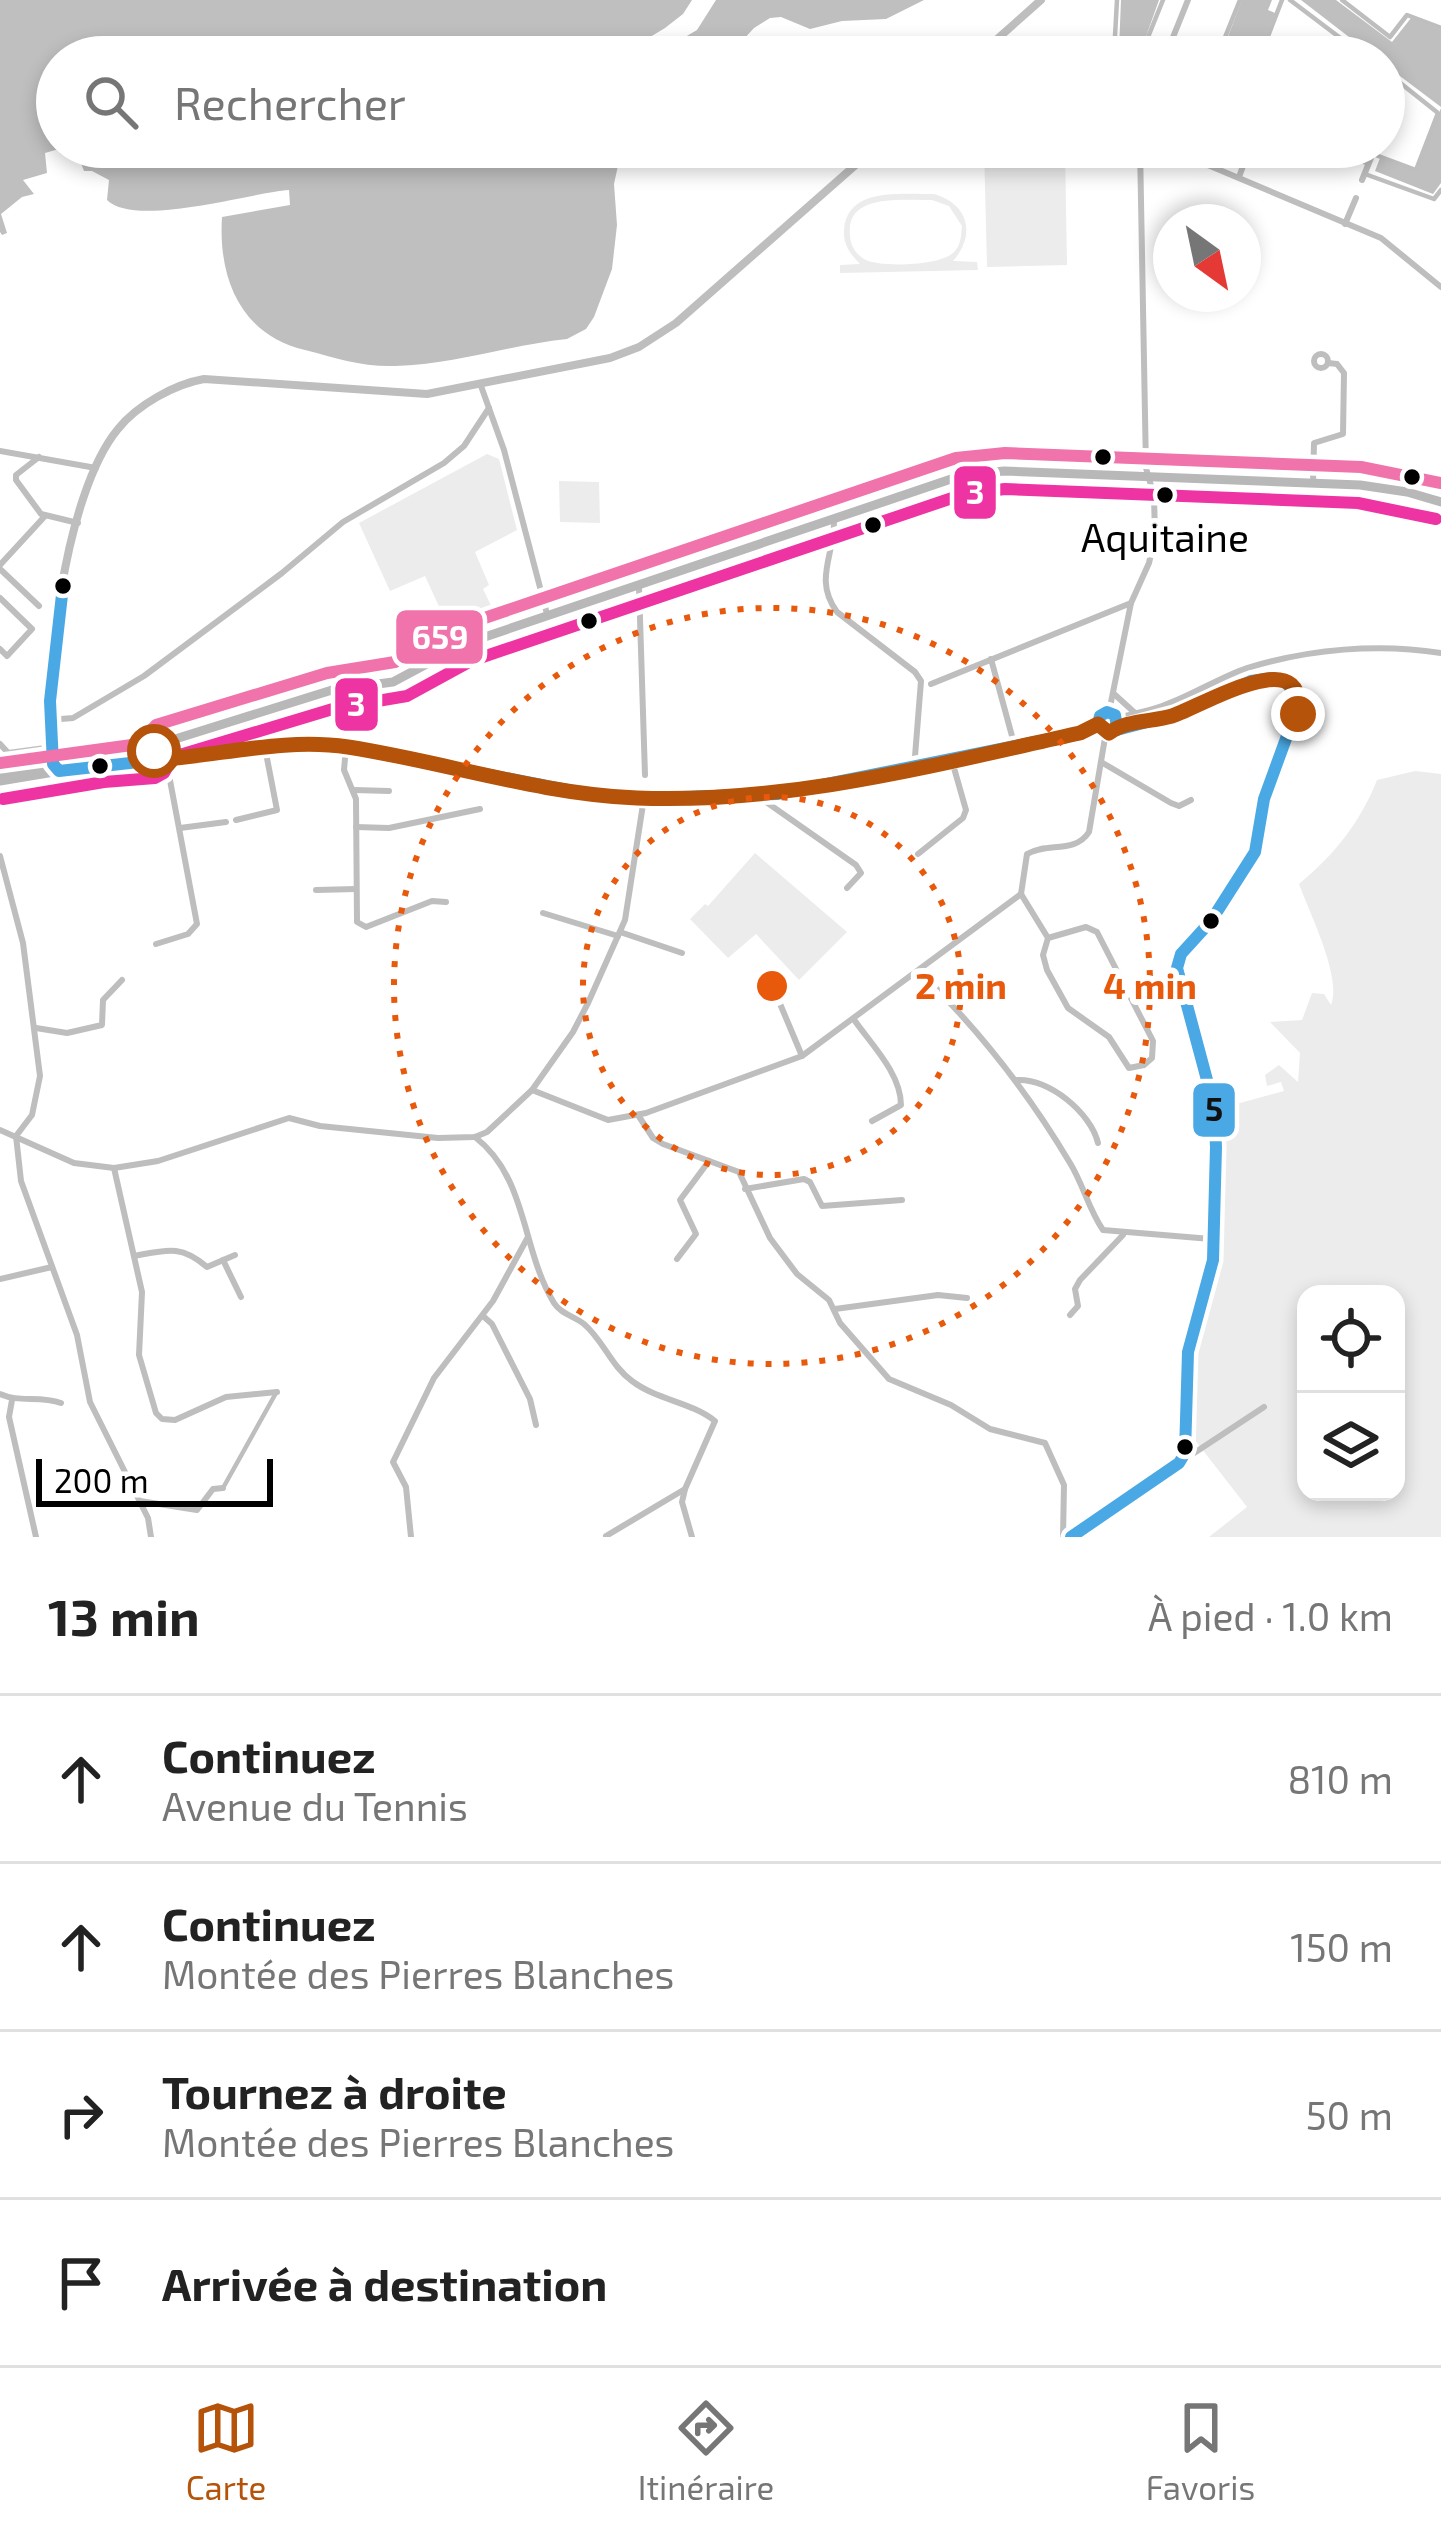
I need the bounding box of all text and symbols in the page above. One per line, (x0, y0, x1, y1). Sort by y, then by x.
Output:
search box (36, 36, 1405, 168)
icon: search (78, 69, 144, 135)
text: Rechercher (174, 75, 406, 129)
north arrow (1153, 204, 1261, 312)
unlabelled marker (1092, 446, 1114, 468)
line badge: 3 (952, 464, 998, 521)
unlabelled marker (1401, 466, 1423, 488)
text: 3 (966, 471, 984, 511)
marker: Aquitaine (1154, 484, 1176, 506)
place label: Aquitaine (1081, 513, 1249, 560)
unlabelled marker (862, 514, 884, 536)
unlabelled marker (52, 575, 74, 597)
line badge: 659 (394, 608, 485, 666)
unlabelled marker (578, 610, 600, 632)
text: 659 (411, 616, 469, 656)
line badge: 3 (333, 676, 380, 733)
text: 3 (347, 683, 365, 723)
route end (1271, 687, 1325, 741)
route start (127, 724, 181, 778)
unlabelled marker (89, 755, 111, 777)
unlabelled marker (1200, 910, 1222, 932)
text: 2 min (915, 963, 1007, 1006)
text: 4 min (1103, 963, 1197, 1006)
centre of rings (751, 965, 793, 1007)
line badge: 5 (1191, 1081, 1237, 1139)
text: 5 (1205, 1088, 1223, 1128)
map controls (1297, 1285, 1405, 1501)
button: locate (1297, 1285, 1405, 1393)
button: layers (1297, 1393, 1405, 1501)
unlabelled marker (1174, 1436, 1196, 1458)
scale bar (36, 1453, 273, 1506)
text: 200 m (54, 1460, 149, 1500)
text: 13 min (48, 1585, 200, 1646)
text: À pied · 1.0 km (1148, 1592, 1393, 1639)
text: Continuez (162, 1728, 376, 1782)
icon: ahead (48, 1746, 114, 1812)
text: 810 m (1287, 1755, 1393, 1802)
text: Avenue du Tennis (162, 1782, 468, 1829)
text: Continuez (162, 1896, 376, 1950)
icon: ahead (48, 1914, 114, 1980)
text: 150 m (1290, 1923, 1393, 1970)
text: Montée des Pierres Blanches (162, 1950, 674, 1997)
text: Tournez à droite (162, 2064, 507, 2118)
icon: right (48, 2082, 114, 2148)
text: 50 m (1306, 2091, 1393, 2138)
text: Montée des Pierres Blanches (162, 2118, 674, 2165)
icon: arrive (48, 2250, 114, 2316)
text: Arrivée à destination (162, 2256, 607, 2310)
tab: Carte (186, 2395, 266, 2507)
tab: Itinéraire (638, 2395, 774, 2507)
tab: Favoris (1146, 2395, 1255, 2507)

